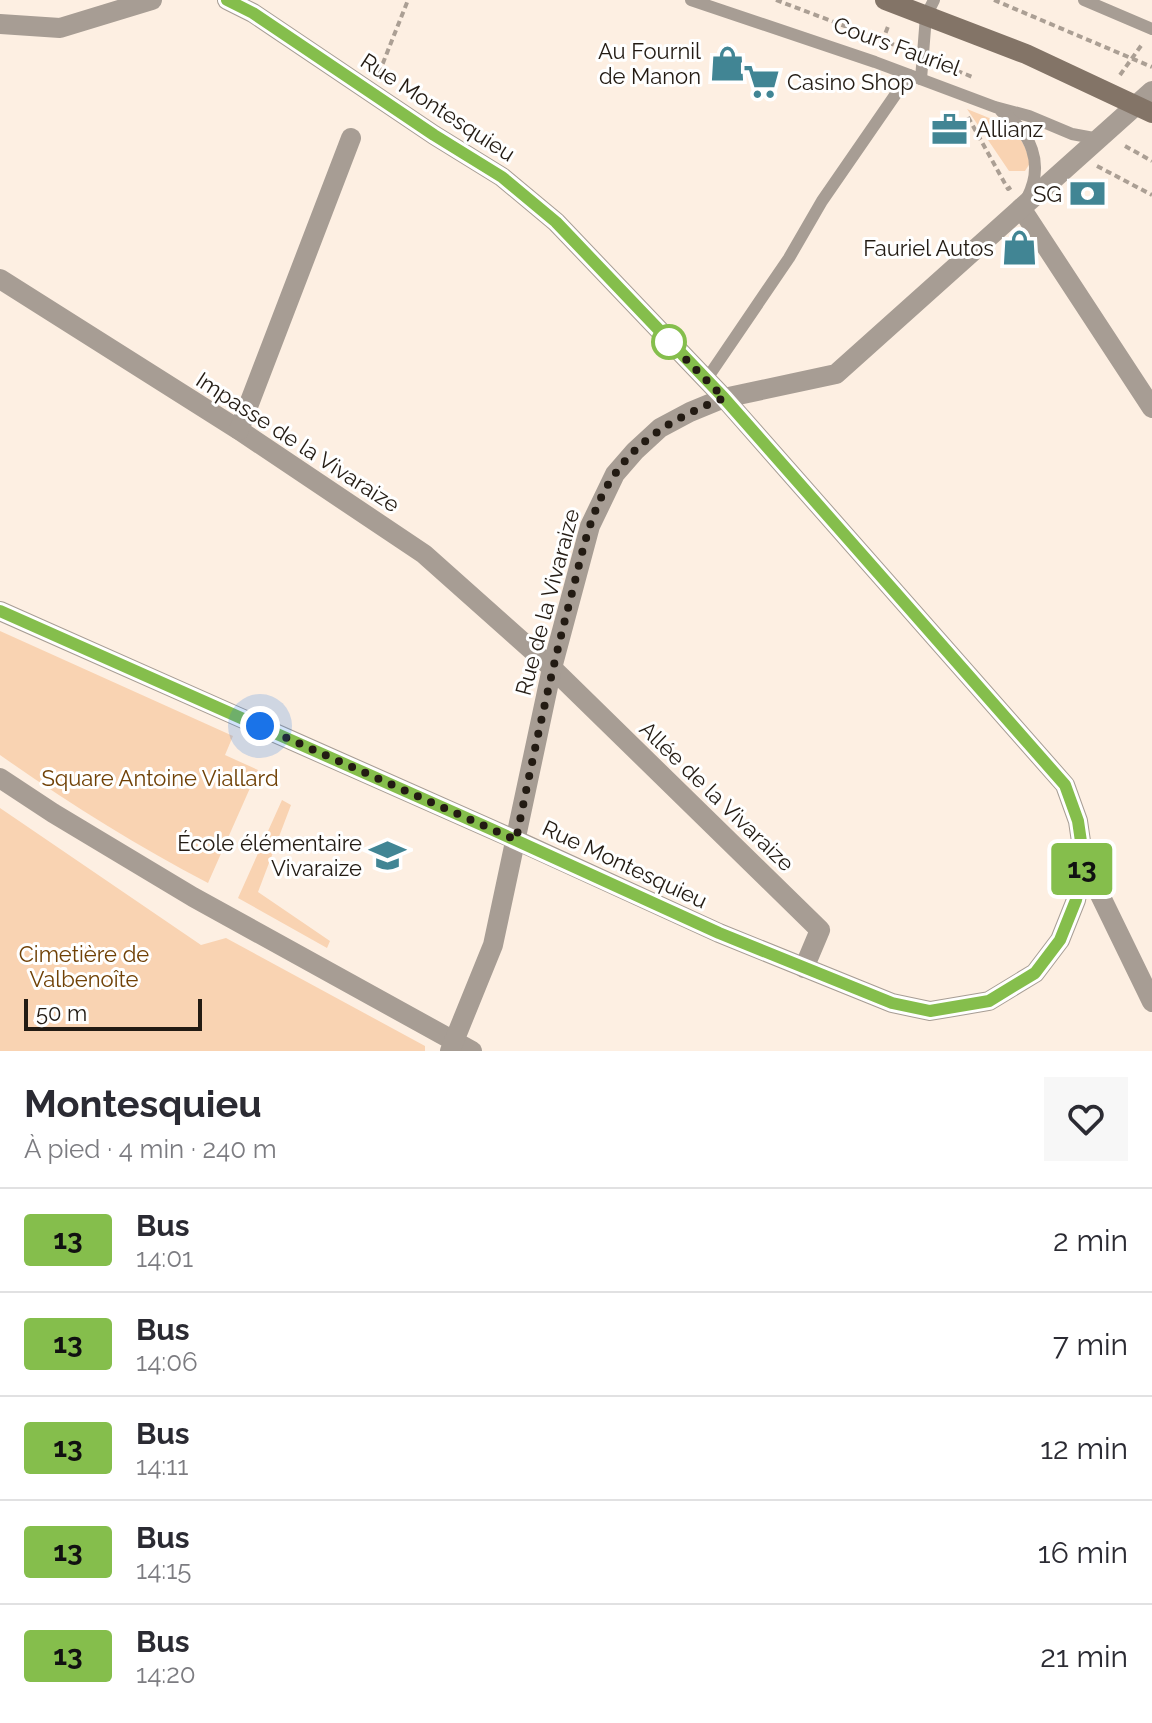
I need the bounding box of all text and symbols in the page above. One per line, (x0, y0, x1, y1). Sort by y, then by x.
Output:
street label: Cours Fauriel (830, 11, 964, 81)
place label: Au Fournil de Manon (598, 38, 701, 89)
shop icon: Au Fournil de Manon (708, 45, 746, 83)
street label: Rue Montesquieu (356, 47, 520, 167)
supermarket icon: Casino Shop (742, 63, 780, 101)
place label: Casino Shop (787, 69, 914, 95)
office icon: Allianz (931, 110, 969, 148)
place label: Allianz (976, 116, 1043, 142)
bank icon: SG (1069, 175, 1107, 213)
place label: SG (1033, 181, 1062, 207)
shop icon: Fauriel Autos (1001, 229, 1039, 267)
place label: Fauriel Autos (863, 235, 994, 261)
unlabelled marker (652, 325, 686, 359)
street label: Impasse de la Vivaraize (191, 367, 405, 518)
street label: Rue de la Vivaraize (510, 506, 584, 698)
your location (240, 706, 280, 746)
street label: Allée de la Vivaraize (634, 716, 800, 876)
park label: Square Antoine Viallard (41, 765, 279, 791)
street label: Rue Montesquieu (538, 814, 712, 914)
place label: École élémentaire Vivaraize (177, 830, 362, 881)
school or university icon: École élémentaire Vivaraize (369, 837, 407, 875)
line badge: 13 (1046, 843, 1118, 895)
text: 13 (1067, 852, 1097, 885)
park label: Cimetière de Valbenoîte (19, 941, 149, 992)
scale bar (24, 995, 202, 1031)
text: 50 m (36, 1000, 87, 1026)
button: heart (1044, 1077, 1128, 1161)
text: Montesquieu (24, 1081, 262, 1126)
text: À pied · 4 min · 240 m (24, 1134, 277, 1164)
text: Bus (136, 1208, 190, 1243)
text: 13 (53, 1223, 83, 1256)
text: 2 min (1053, 1223, 1128, 1258)
text: 14:01 (136, 1243, 193, 1273)
text: Bus (136, 1312, 190, 1347)
text: 13 (53, 1327, 83, 1360)
text: 7 min (1053, 1327, 1128, 1362)
text: 14:06 (136, 1347, 198, 1377)
text: Bus (136, 1416, 190, 1451)
text: 13 (53, 1431, 83, 1464)
text: 12 min (1040, 1431, 1128, 1466)
text: 14:11 (136, 1451, 188, 1481)
text: Bus (136, 1520, 190, 1555)
text: 13 (53, 1535, 83, 1568)
text: 16 min (1038, 1535, 1128, 1570)
text: 14:15 (136, 1555, 192, 1585)
text: Bus (136, 1624, 190, 1659)
text: 13 (53, 1639, 83, 1672)
text: 21 min (1040, 1639, 1128, 1674)
text: 14:20 (136, 1659, 196, 1689)

